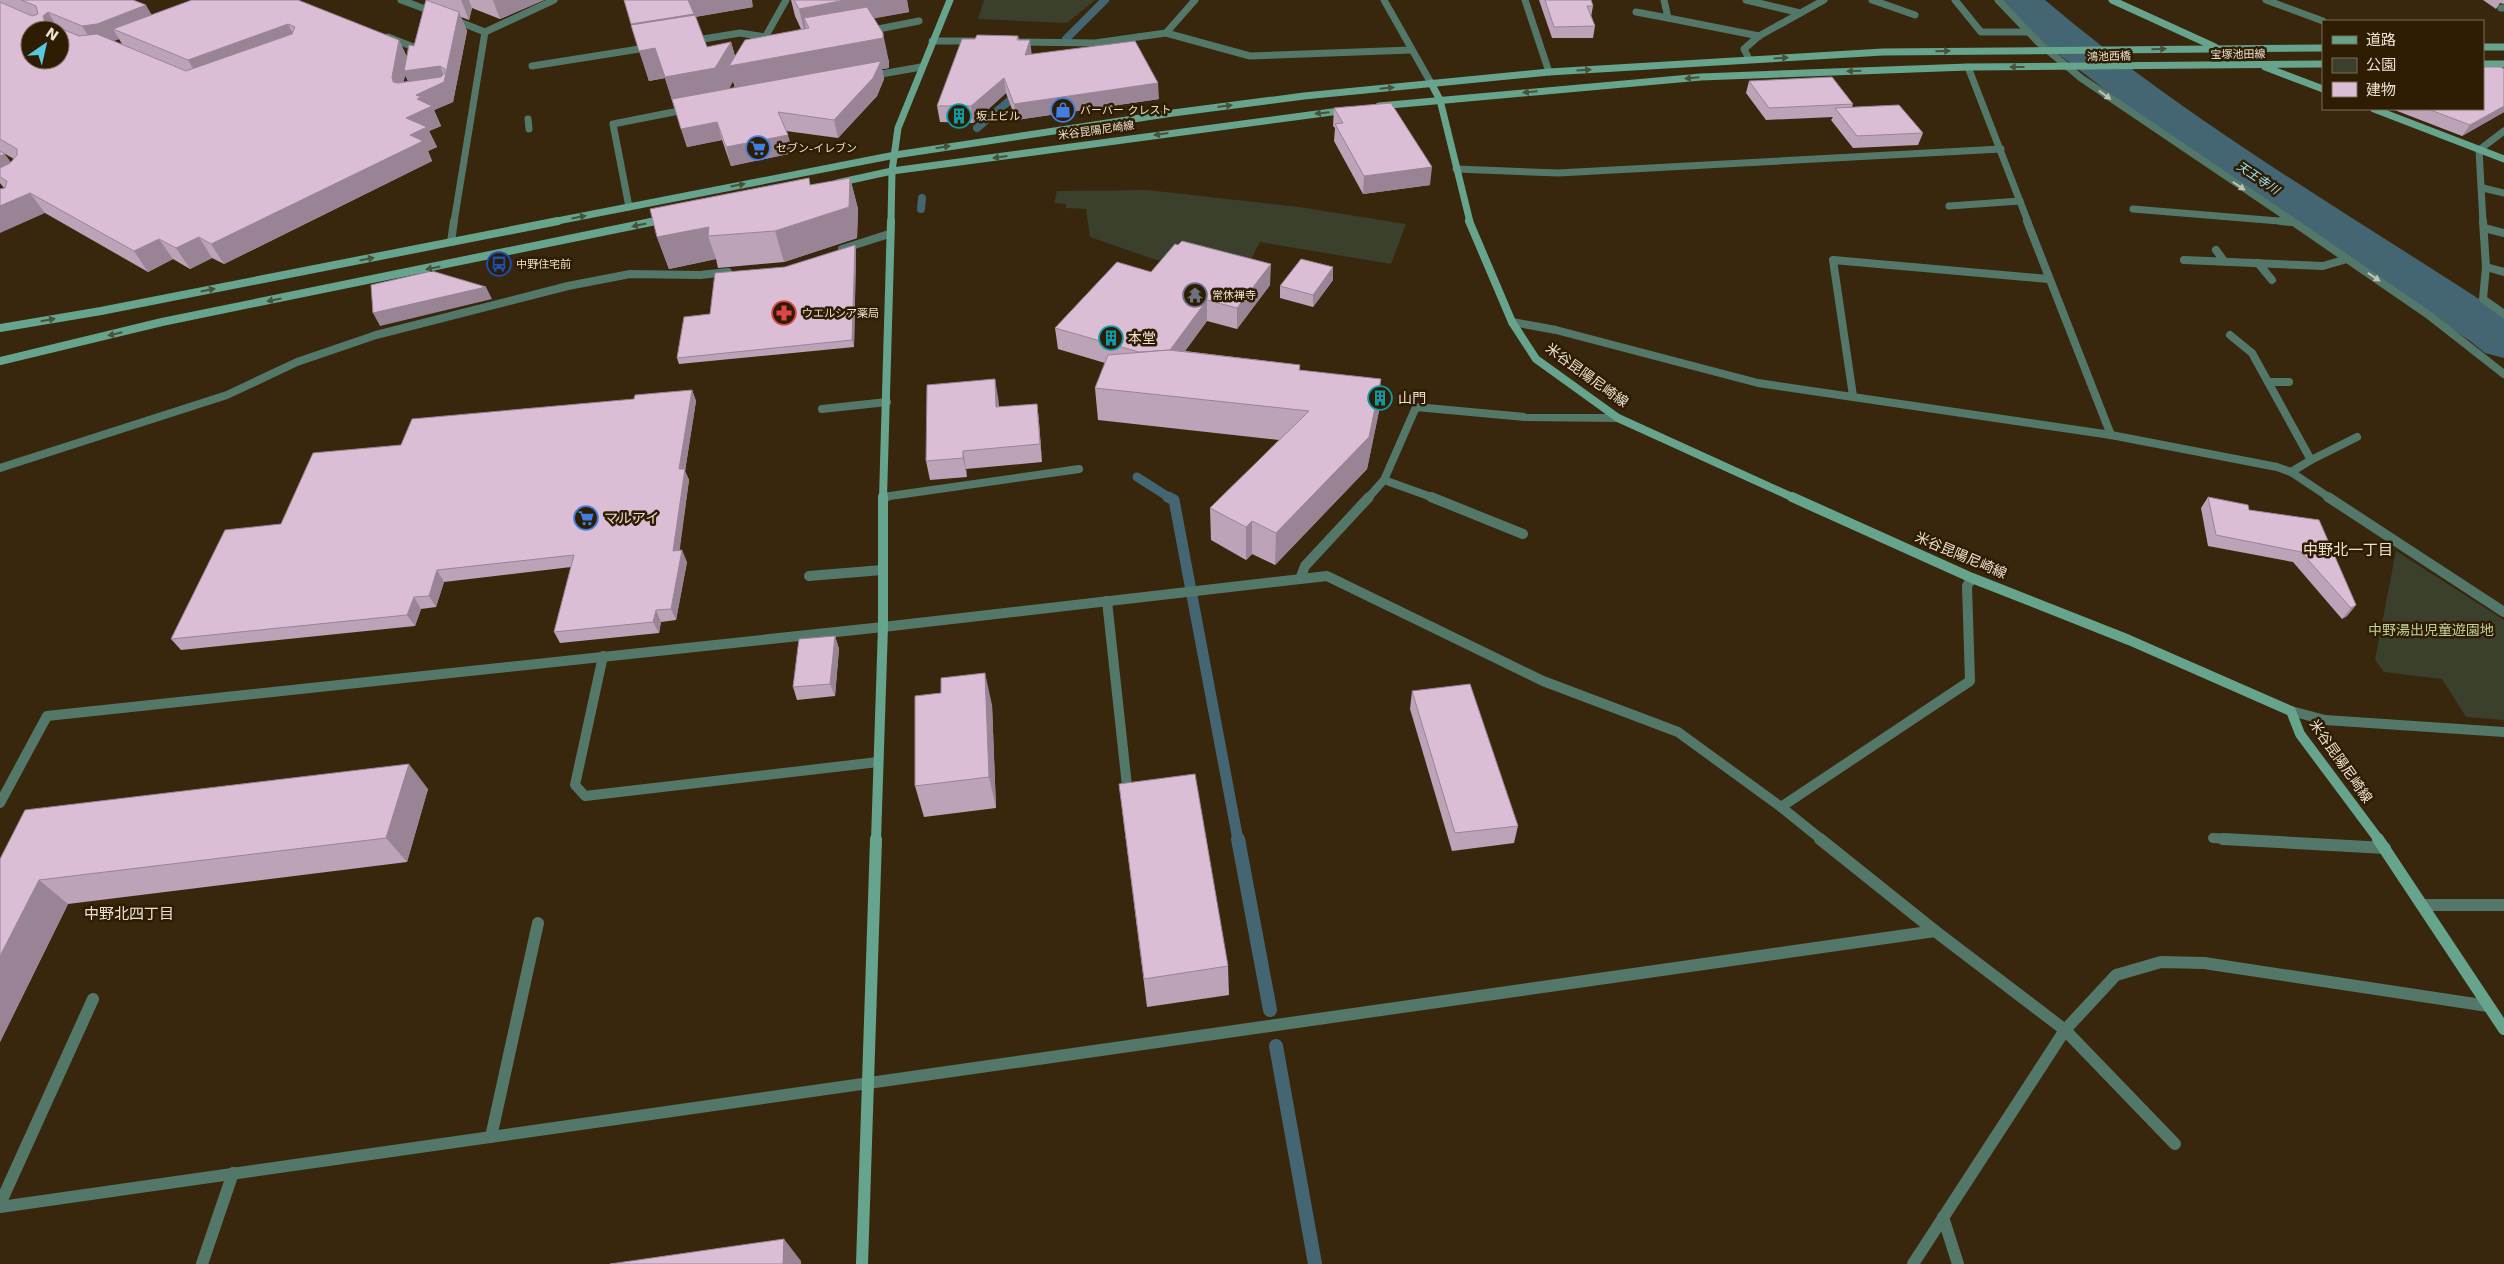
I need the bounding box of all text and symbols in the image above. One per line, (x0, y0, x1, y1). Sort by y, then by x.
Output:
north arrow (20, 20, 70, 70)
legend (2322, 20, 2484, 110)
text: N (43, 24, 62, 44)
text: 道路 (2366, 31, 2396, 49)
one-way arrow (2151, 45, 2167, 53)
one-way arrow (1936, 47, 1952, 55)
street label: 宝塚池田線 (2210, 48, 2266, 61)
street label: 鴻池西橋 (2087, 50, 2131, 63)
one-way arrow (1773, 53, 1789, 61)
text: 公園 (2366, 56, 2396, 74)
one-way arrow (2008, 63, 2024, 71)
one-way arrow (1576, 65, 1592, 73)
one-way arrow (1846, 68, 1862, 76)
one-way arrow (1684, 74, 1700, 82)
text: 建物 (2366, 81, 2396, 99)
one-way arrow (1379, 83, 1395, 91)
one-way arrow (1522, 88, 1538, 96)
one-way arrow (2098, 90, 2112, 100)
shop icon: バーバー クレスト (1050, 97, 1076, 123)
one-way arrow (1218, 102, 1234, 110)
building icon: 坂上ビル (946, 103, 972, 129)
place label: バーバー クレスト (1080, 104, 1171, 117)
one-way arrow (1313, 109, 1329, 117)
place label: 坂上ビル (976, 110, 1020, 123)
street label: 米谷昆陽尼崎線 (1057, 119, 1135, 142)
one-way arrow (1152, 130, 1168, 138)
supermarket icon: セブン-イレブン (745, 135, 771, 161)
place label: セブン-イレブン (776, 142, 857, 155)
one-way arrow (936, 143, 952, 151)
one-way arrow (991, 153, 1007, 161)
water label: 天王寺川 (2234, 159, 2283, 198)
one-way arrow (731, 181, 746, 189)
one-way arrow (2232, 182, 2246, 191)
one-way arrow (571, 212, 587, 220)
one-way arrow (631, 221, 646, 229)
bus stop icon: 中野住宅前 (486, 251, 512, 277)
one-way arrow (360, 255, 375, 263)
place label: 中野住宅前 (516, 258, 571, 271)
one-way arrow (425, 265, 441, 273)
one-way arrow (2367, 272, 2381, 282)
temple icon: 常休禅寺 (1182, 282, 1208, 308)
one-way arrow (200, 286, 215, 294)
place label: 常休禅寺 (1212, 289, 1256, 302)
one-way arrow (266, 296, 281, 304)
pharmacy icon: ウエルシア薬局 (771, 300, 797, 326)
place label: ウエルシア薬局 (802, 307, 879, 320)
one-way arrow (40, 315, 56, 323)
building icon: 本堂 (1098, 325, 1124, 351)
one-way arrow (107, 330, 122, 338)
place label: 本堂 (1128, 330, 1156, 346)
street label: 米谷昆陽尼崎線 (1543, 340, 1631, 410)
building icon: 山門 (1367, 385, 1393, 411)
place label: 山門 (1398, 390, 1426, 406)
supermarket icon: マルアイ (573, 505, 599, 531)
place label: マルアイ (604, 510, 659, 526)
street label: 米谷昆陽尼崎線 (1913, 528, 2009, 582)
district label: 中野北一丁目 (2303, 541, 2393, 559)
park label: 中野湯出児童遊園地 (2368, 622, 2494, 638)
street label: 米谷昆陽尼崎線 (2306, 716, 2376, 806)
district label: 中野北四丁目 (84, 905, 174, 923)

